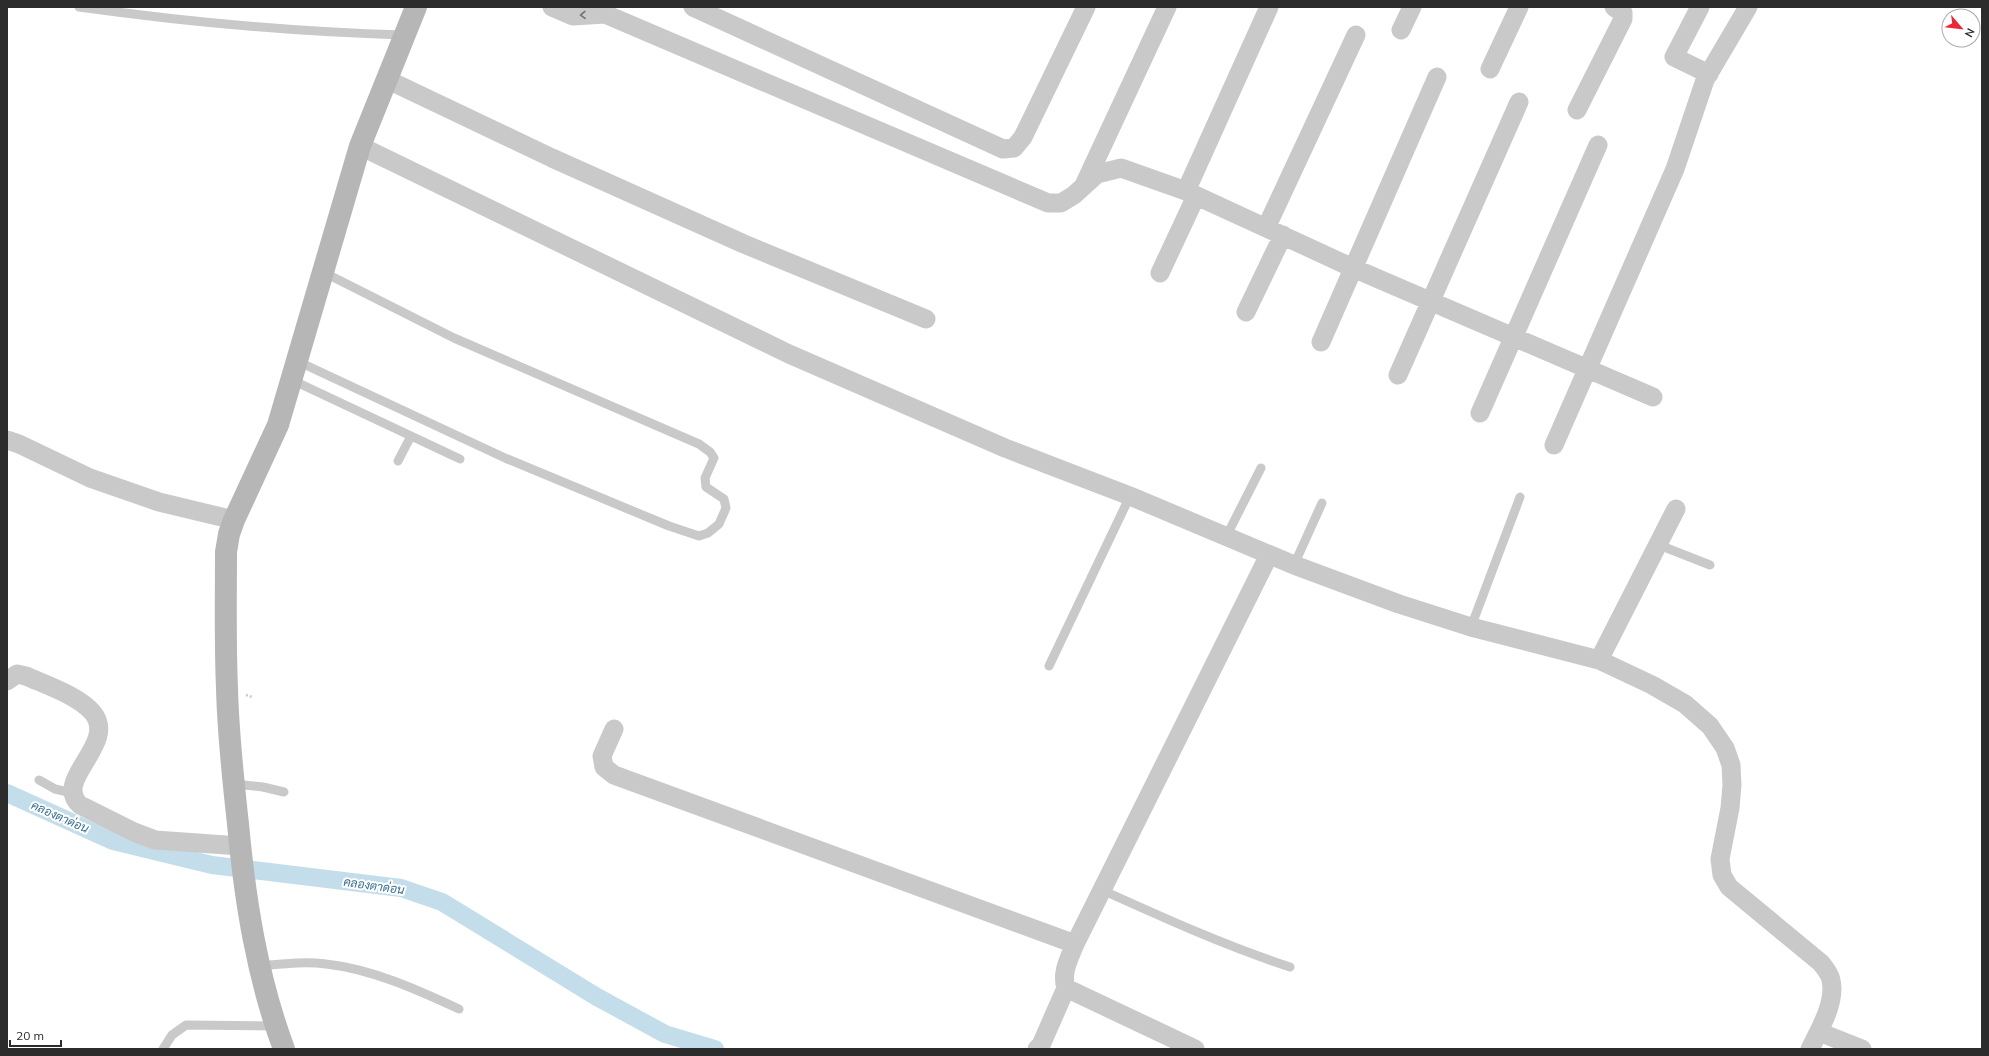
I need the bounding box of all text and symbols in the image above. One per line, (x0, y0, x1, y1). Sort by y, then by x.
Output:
north arrow (1941, 8, 1981, 48)
one-way arrow (580, 11, 586, 20)
text: N (1962, 26, 1978, 40)
water label: คลองตาด่อน (29, 797, 92, 836)
water label: คลองตาด่อน (343, 874, 406, 897)
scale bar (10, 1022, 61, 1048)
text: 20 m (16, 1028, 44, 1043)

